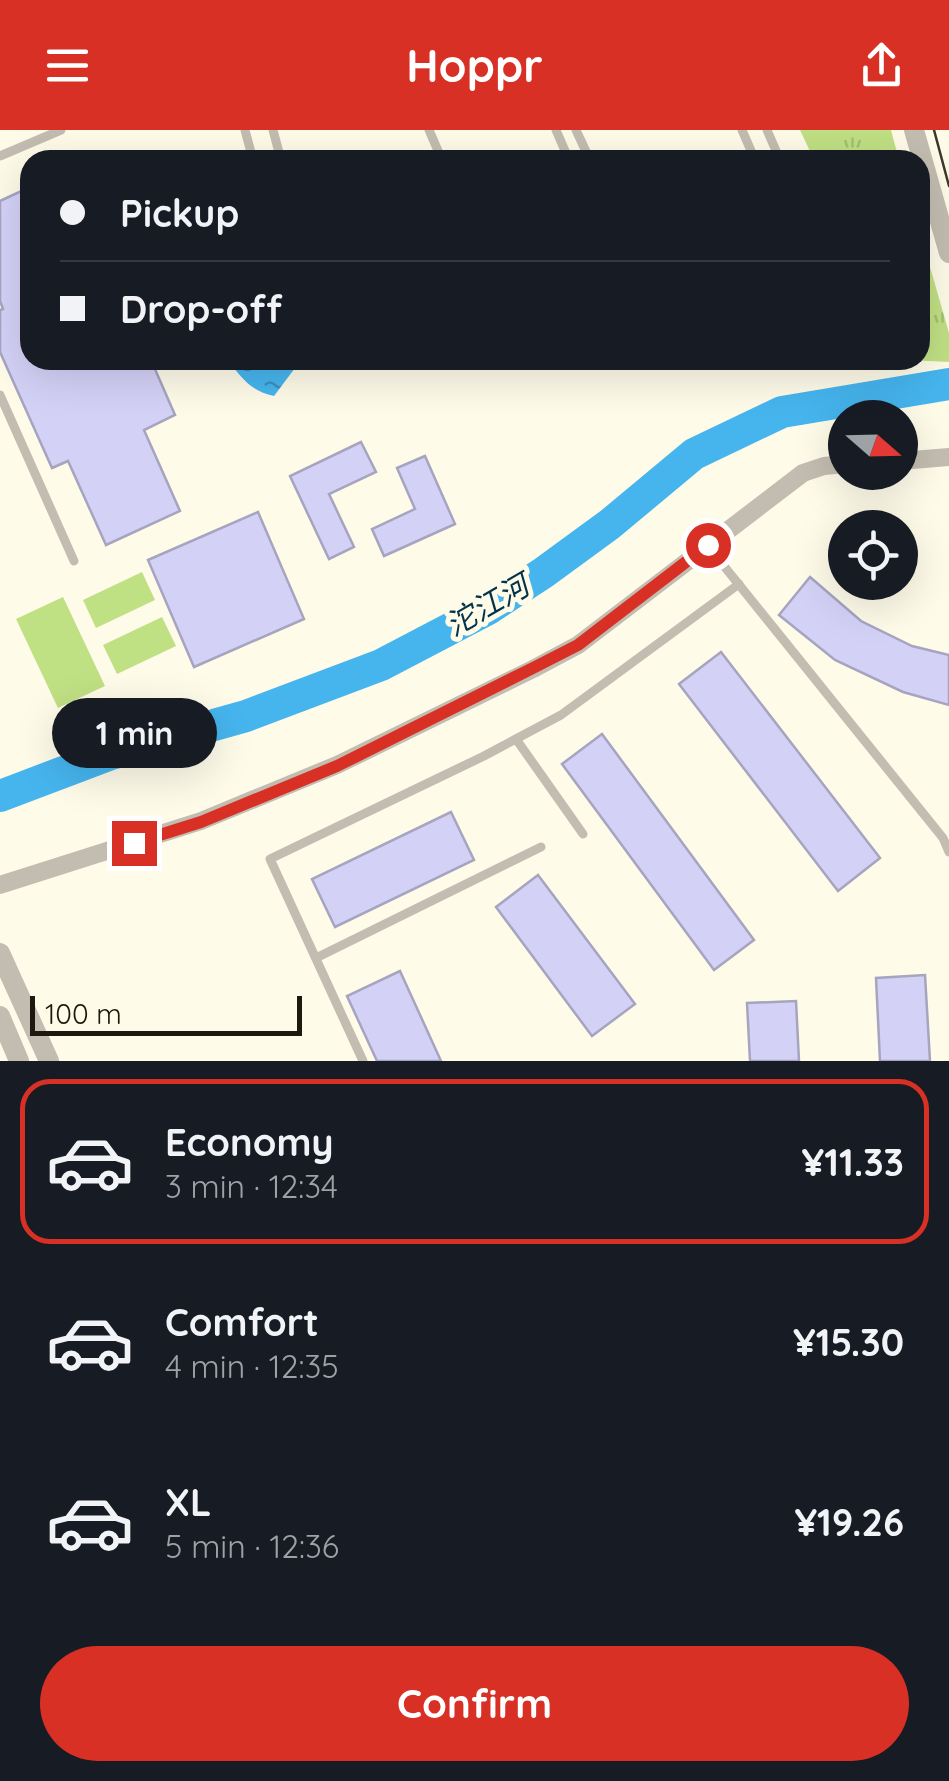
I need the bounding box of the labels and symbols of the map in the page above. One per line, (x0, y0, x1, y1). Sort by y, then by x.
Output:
north arrow (828, 400, 918, 490)
route start (686, 523, 731, 568)
water label: 沱江河 (439, 564, 540, 644)
callout: 1 min (52, 698, 216, 768)
route end (112, 821, 157, 866)
scale bar (30, 991, 302, 1036)

